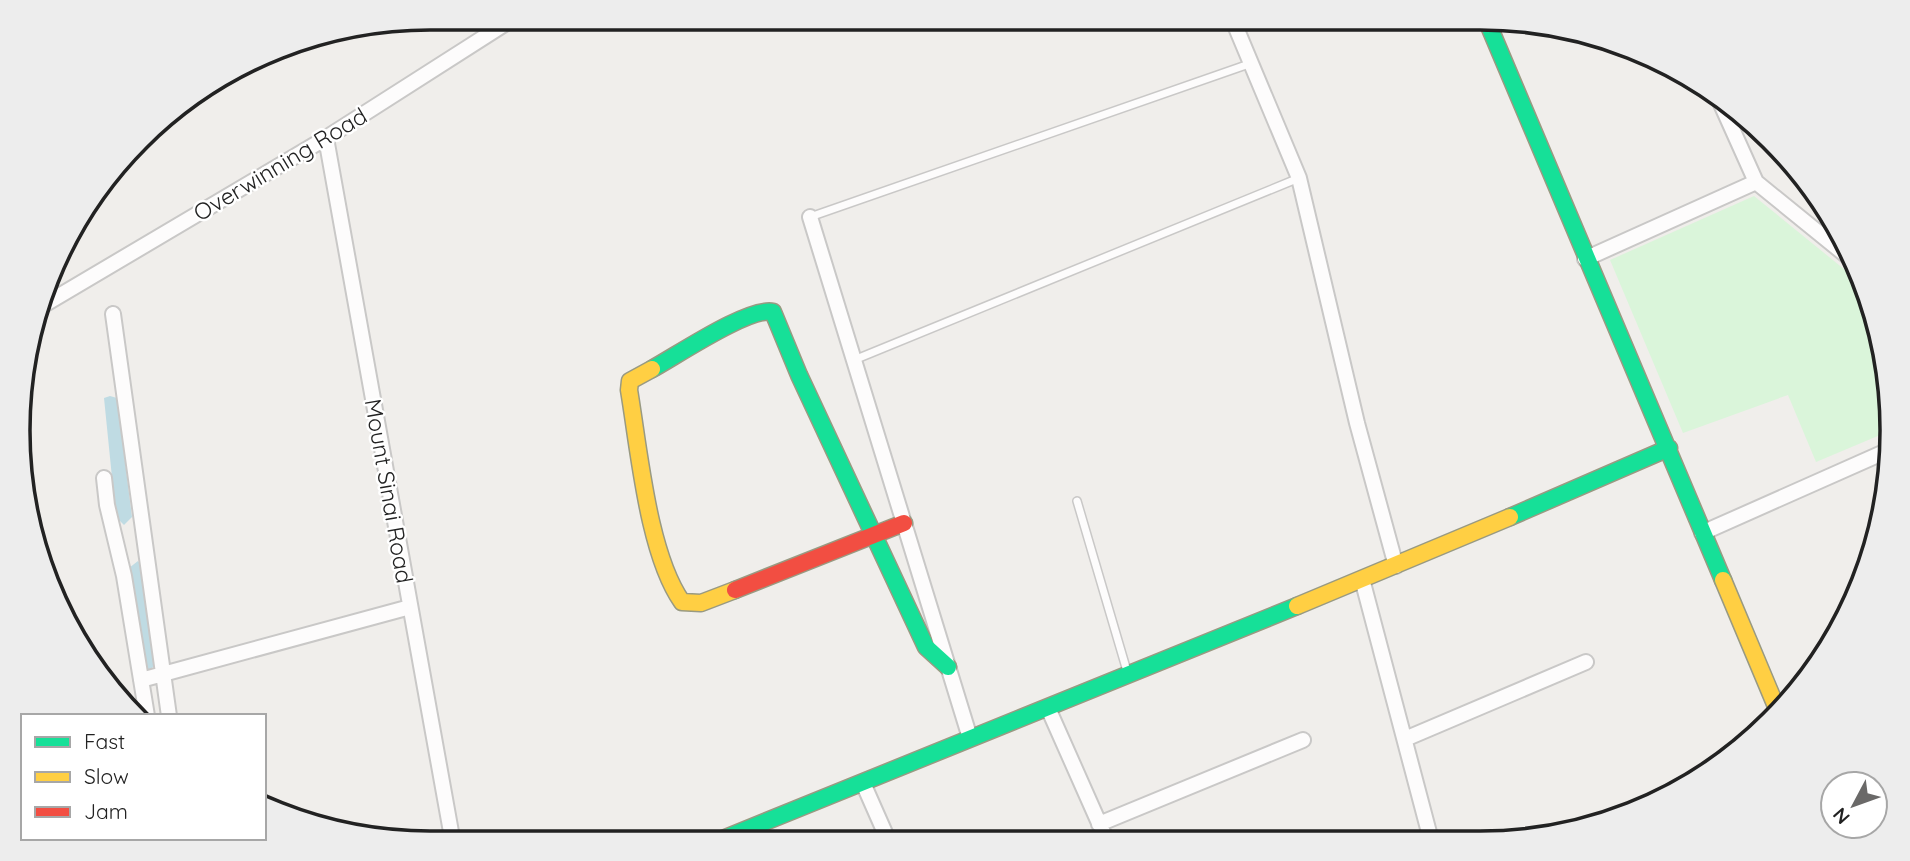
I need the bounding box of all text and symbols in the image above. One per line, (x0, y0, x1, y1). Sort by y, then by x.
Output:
street label: Overwinning Road (188, 101, 372, 227)
street label: Mount Sinai Road (359, 397, 419, 585)
legend (21, 714, 266, 840)
text: Fast (84, 728, 125, 754)
text: Slow (84, 763, 129, 789)
north arrow (1819, 770, 1889, 840)
text: Jam (84, 798, 128, 824)
text: N (1828, 803, 1855, 829)

